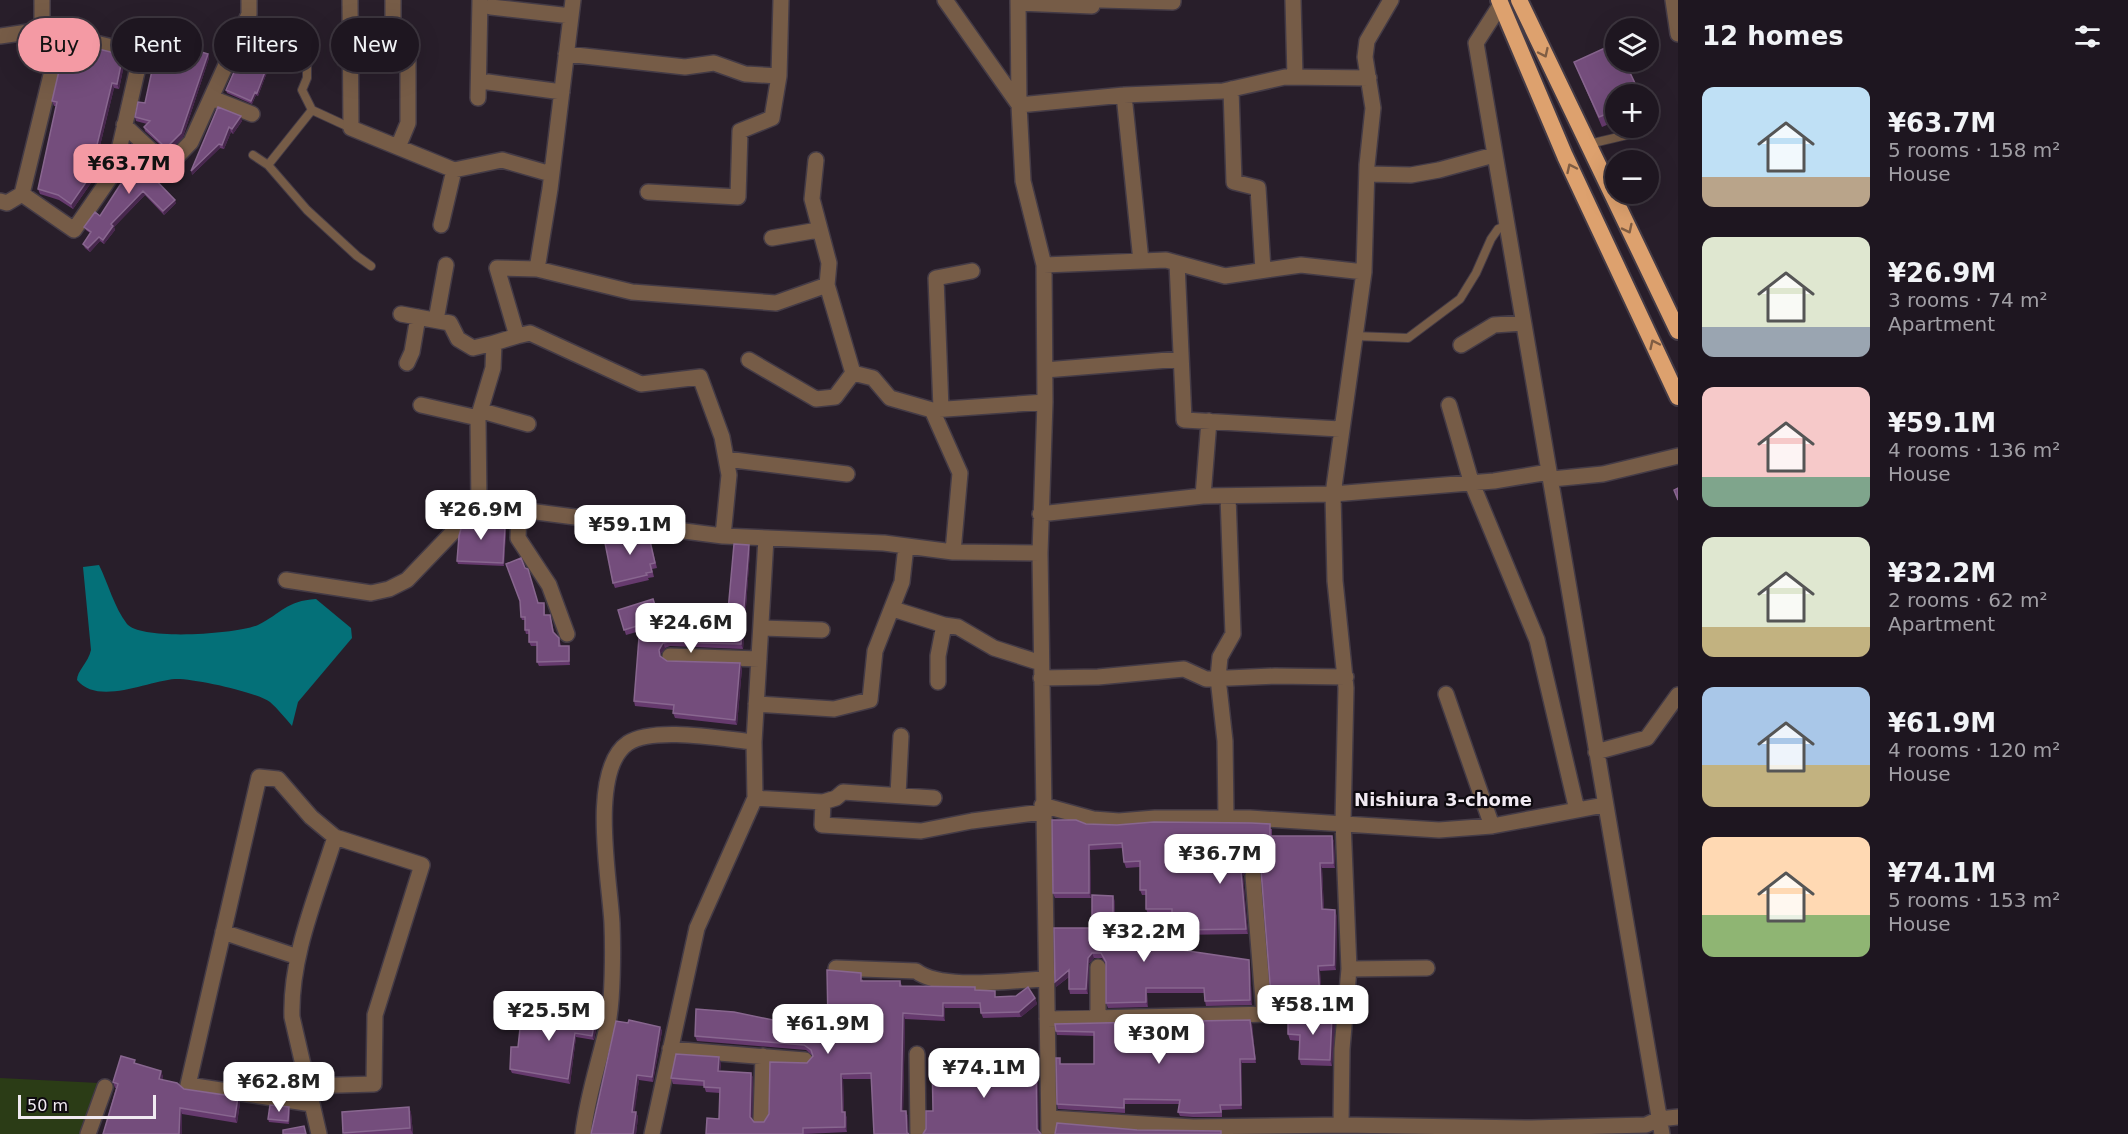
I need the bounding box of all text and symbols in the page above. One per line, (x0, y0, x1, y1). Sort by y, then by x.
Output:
chip: Buy (18, 18, 100, 72)
chip: Rent (112, 18, 202, 72)
chip: Filters (214, 18, 319, 72)
chip: New (331, 18, 419, 72)
map controls (1605, 18, 1659, 204)
button: layers (1605, 18, 1659, 72)
icon: filters (2071, 20, 2104, 53)
text: 12 homes (1702, 21, 1844, 51)
one-way arrow (1536, 47, 1548, 58)
button: + (1605, 84, 1659, 138)
text: ¥63.7M (1888, 108, 1996, 138)
icon: home (1750, 111, 1822, 183)
text: 5 rooms · 158 m² (1888, 138, 2060, 162)
pin: ¥63.7M (80, 144, 178, 195)
button: − (1605, 150, 1659, 204)
text: ¥63.7M (87, 151, 171, 175)
text: House (1888, 162, 1951, 186)
one-way arrow (1566, 163, 1578, 174)
one-way arrow (1621, 222, 1633, 233)
text: ¥26.9M (1888, 258, 1996, 288)
icon: home (1750, 261, 1822, 333)
text: 3 rooms · 74 m² (1888, 288, 2048, 312)
text: Apartment (1888, 312, 1995, 336)
one-way arrow (1650, 339, 1662, 350)
text: ¥59.1M (1888, 408, 1996, 438)
icon: home (1750, 411, 1822, 483)
text: 4 rooms · 136 m² (1888, 438, 2060, 462)
text: House (1888, 462, 1951, 486)
pin: ¥26.9M (432, 490, 530, 541)
text: ¥26.9M (439, 497, 523, 521)
pin: ¥59.1M (581, 505, 679, 556)
text: ¥59.1M (588, 512, 672, 536)
text: ¥32.2M (1888, 558, 1996, 588)
icon: home (1750, 561, 1822, 633)
text: 2 rooms · 62 m² (1888, 588, 2048, 612)
pin: ¥24.6M (642, 603, 740, 654)
text: ¥24.6M (649, 610, 733, 634)
text: Apartment (1888, 612, 1995, 636)
text: ¥61.9M (1888, 708, 1996, 738)
icon: home (1750, 711, 1822, 783)
text: 4 rooms · 120 m² (1888, 738, 2060, 762)
text: House (1888, 762, 1951, 786)
district label: Nishiura 3-chome (1354, 789, 1532, 810)
pin: ¥36.7M (1171, 834, 1269, 885)
text: ¥36.7M (1178, 841, 1262, 865)
text: ¥74.1M (1888, 858, 1996, 888)
icon: home (1750, 861, 1822, 933)
text: 5 rooms · 153 m² (1888, 888, 2060, 912)
pin: ¥32.2M (1095, 912, 1193, 963)
text: House (1888, 912, 1951, 936)
text: ¥32.2M (1102, 919, 1186, 943)
pin: ¥58.1M (1264, 985, 1362, 1036)
pin: ¥25.5M (500, 991, 598, 1042)
text: ¥58.1M (1271, 992, 1355, 1016)
text: ¥25.5M (507, 998, 591, 1022)
pin: ¥61.9M (779, 1004, 877, 1055)
text: ¥61.9M (786, 1011, 870, 1035)
pin: ¥30M (1123, 1014, 1195, 1065)
text: ¥30M (1128, 1021, 1190, 1045)
pin: ¥74.1M (935, 1048, 1033, 1099)
text: ¥74.1M (942, 1055, 1026, 1079)
pin: ¥62.8M (230, 1062, 328, 1113)
text: ¥62.8M (237, 1069, 321, 1093)
scale bar (18, 1092, 156, 1120)
text: 50 m (27, 1096, 68, 1115)

